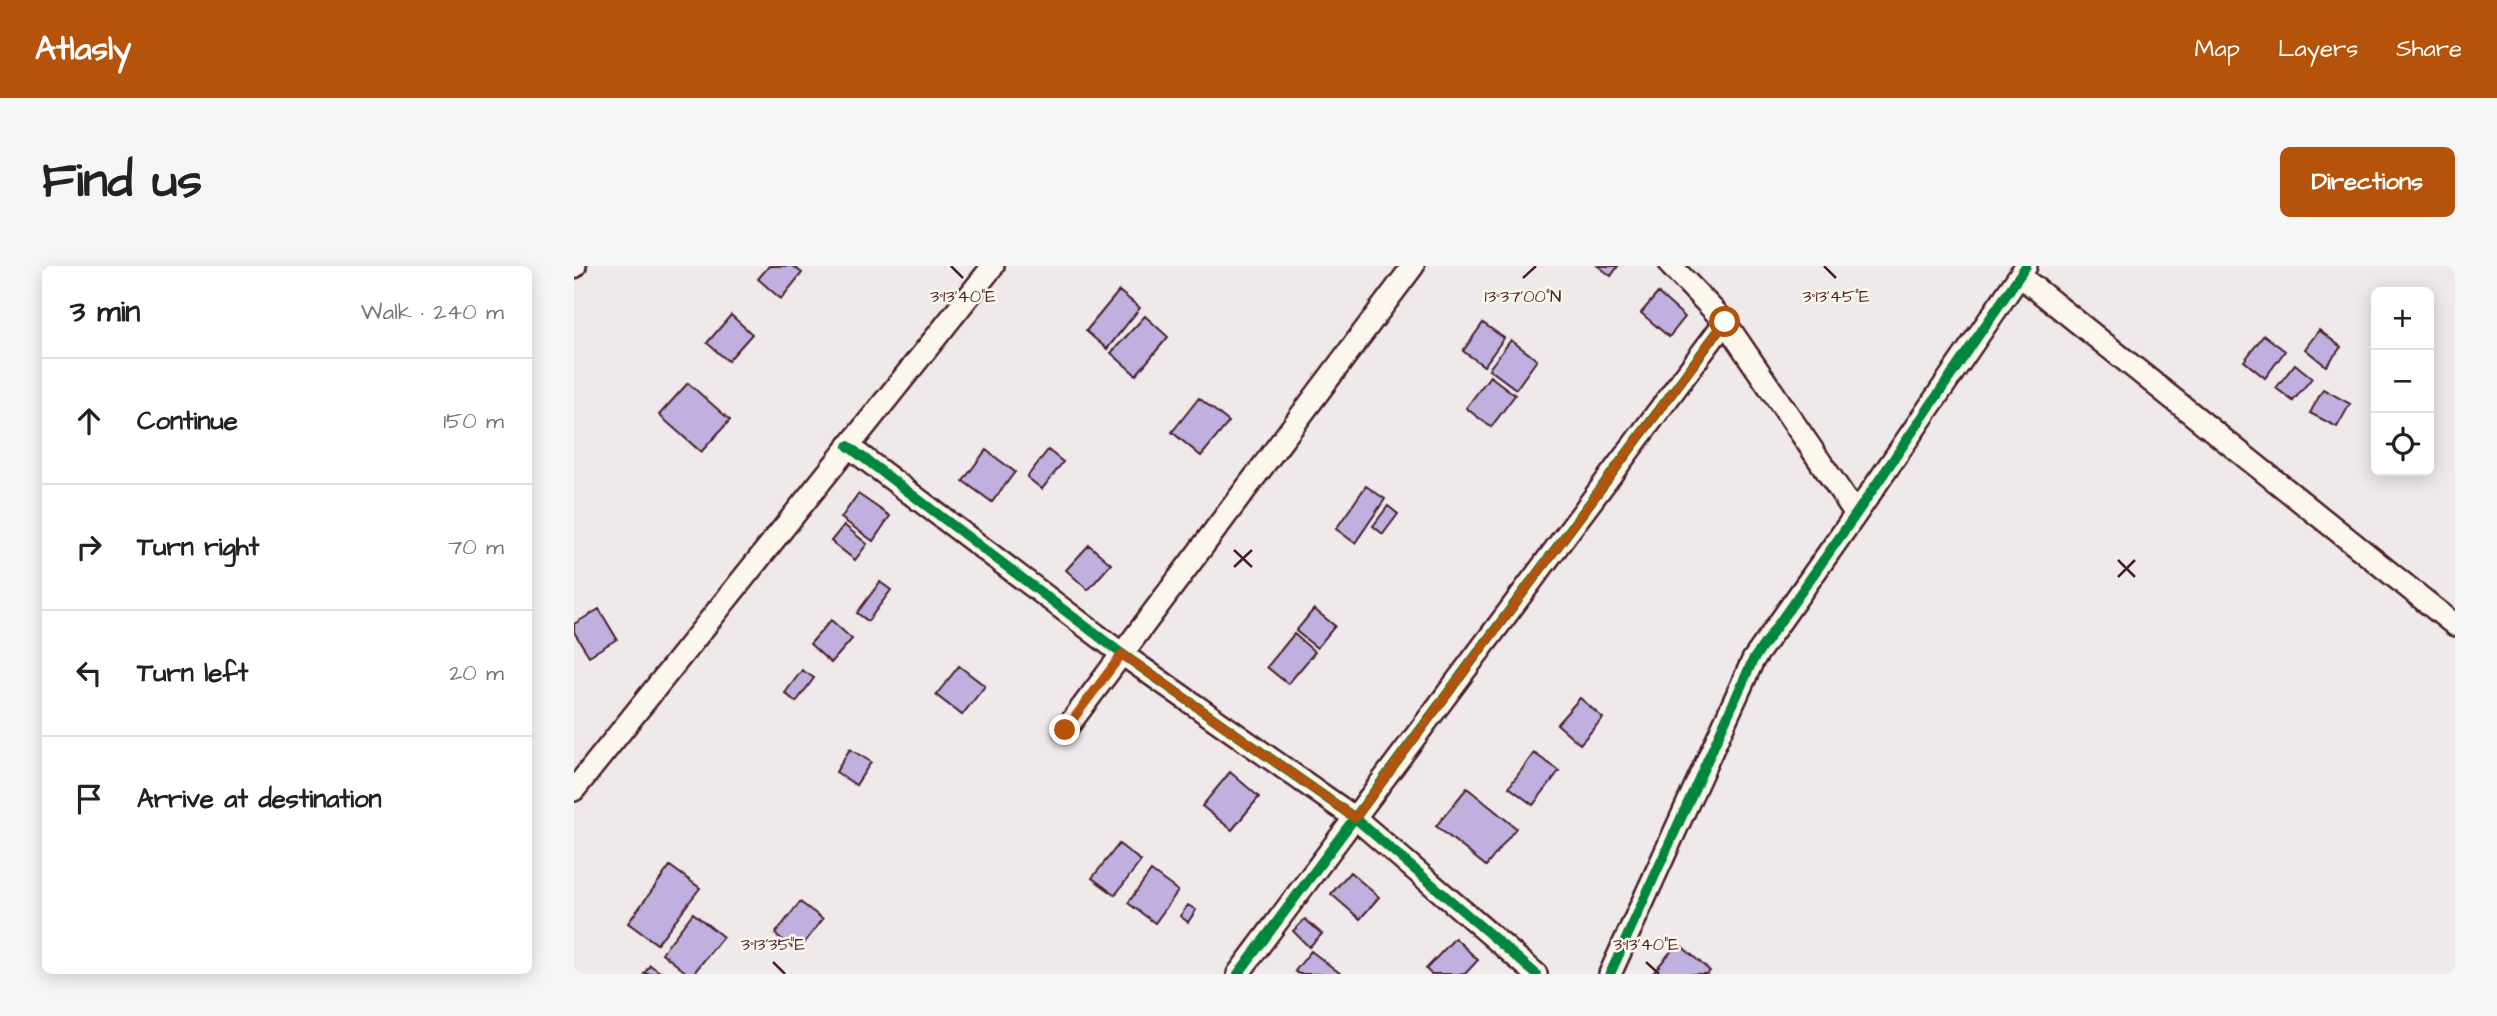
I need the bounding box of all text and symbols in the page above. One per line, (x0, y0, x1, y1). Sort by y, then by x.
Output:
text: Atlasly (35, 26, 131, 72)
text: Map (2195, 32, 2240, 66)
text: Layers (2278, 32, 2358, 66)
text: Share (2396, 32, 2462, 66)
button: Directions (2280, 147, 2455, 217)
text: Find us (42, 148, 202, 216)
text: 3°13'40"E (930, 284, 996, 309)
text: 13°37'00"N (1485, 284, 1561, 309)
text: 3°13'45"E (1802, 284, 1870, 309)
map controls (2371, 287, 2434, 476)
button: + (2371, 287, 2434, 350)
text: 3 min (70, 291, 140, 333)
text: Walk · 240 m (361, 296, 504, 328)
route start (1709, 306, 1740, 337)
button: − (2371, 350, 2434, 413)
icon: ahead (70, 402, 108, 440)
text: Continue (137, 403, 238, 439)
text: 150 m (443, 405, 504, 437)
button: locate (2371, 413, 2434, 476)
icon: right (70, 528, 108, 566)
text: Turn right (137, 529, 259, 565)
text: 70 m (448, 531, 504, 563)
icon: left (70, 654, 108, 692)
text: Turn left (137, 655, 248, 691)
text: 20 m (449, 657, 504, 689)
route end (1049, 714, 1080, 745)
icon: arrive (70, 780, 108, 818)
text: Arrive at destination (137, 781, 382, 817)
text: 3°13'35"E (741, 932, 805, 957)
text: 3°13'40"E (1613, 932, 1679, 957)

